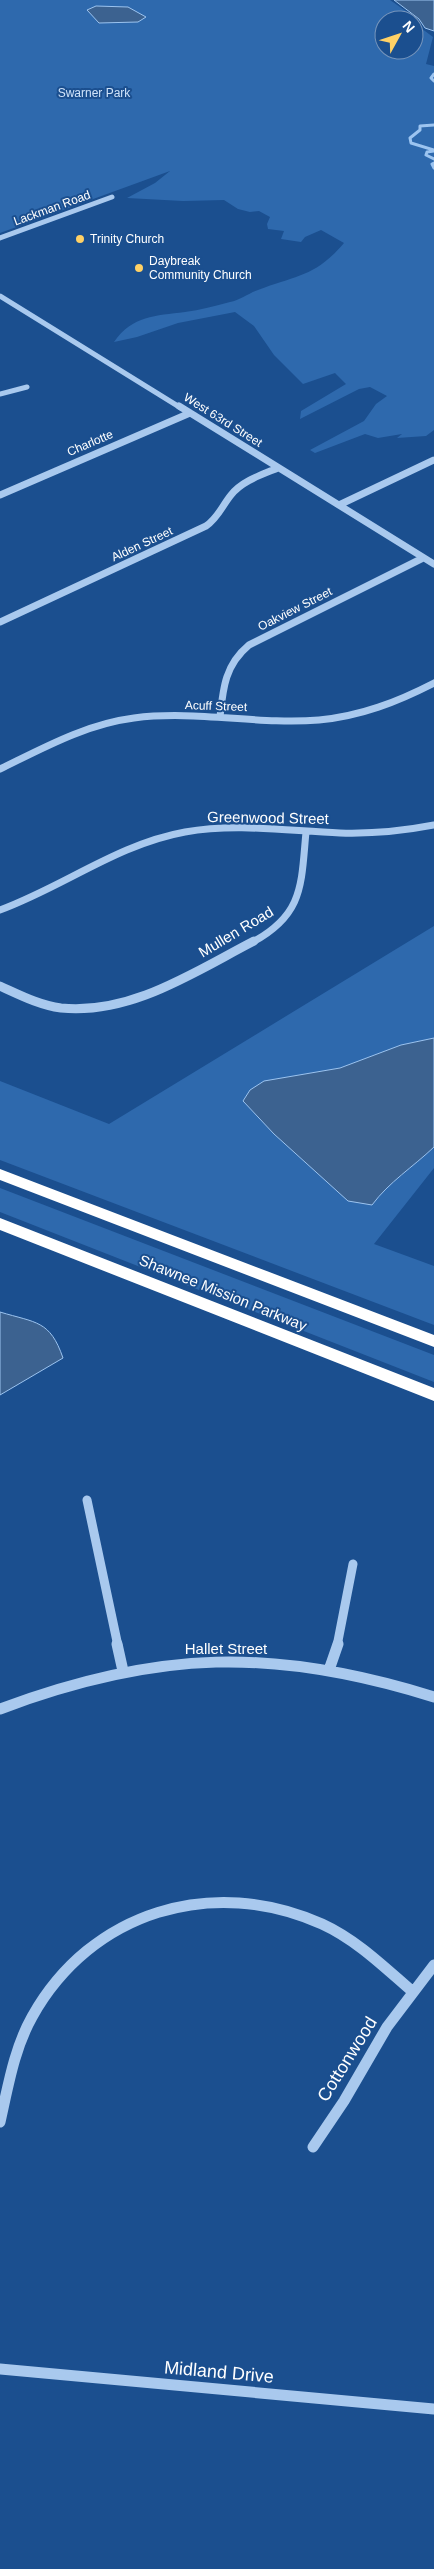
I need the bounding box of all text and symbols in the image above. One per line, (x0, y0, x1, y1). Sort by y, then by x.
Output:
north arrow (374, 10, 424, 60)
text: N (400, 18, 418, 36)
park label: Swarner Park (58, 86, 131, 100)
street label: Lackman Road (12, 188, 92, 228)
place label: Trinity Church (90, 232, 164, 246)
marker: Trinity Church (74, 233, 86, 245)
place label: Daybreak Community Church (149, 254, 252, 282)
marker: Daybreak Community Church (133, 262, 145, 274)
street label: West 63rd Street (181, 390, 265, 450)
street label: Charlotte (65, 427, 115, 459)
street label: Alden Street (109, 523, 175, 564)
street label: Oakview Street (256, 584, 335, 634)
street label: Acuff Street (185, 698, 248, 714)
street label: Greenwood Street (207, 808, 330, 827)
street label: Mullen Road (195, 903, 276, 961)
street label: Shawnee Mission Parkway (137, 1251, 310, 1334)
street label: Hallet Street (185, 1640, 268, 1657)
street label: Cottonwood (313, 2013, 381, 2105)
street label: Midland Drive (163, 2357, 275, 2387)

